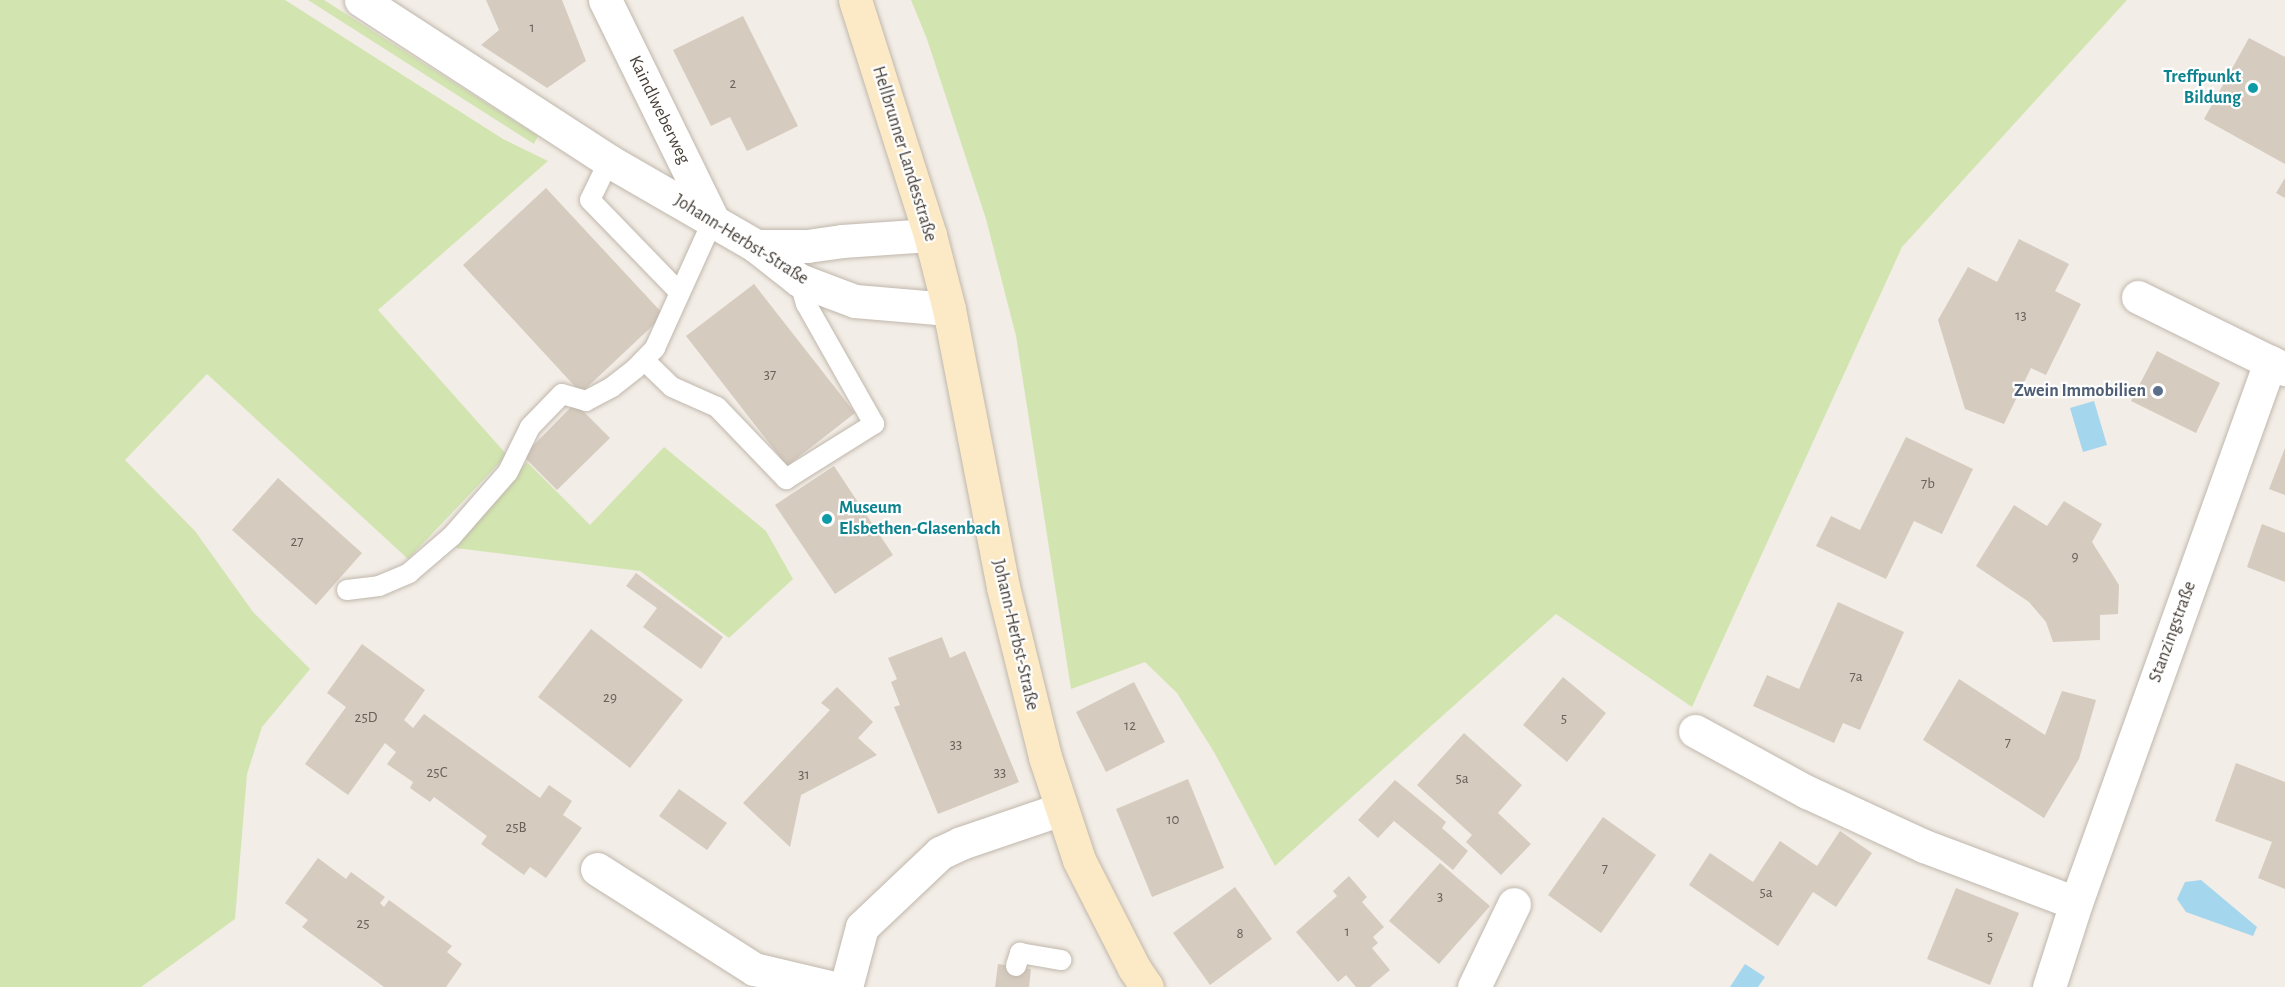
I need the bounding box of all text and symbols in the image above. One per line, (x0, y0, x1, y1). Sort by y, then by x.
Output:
house number: 1 (529, 19, 535, 37)
street label: Kaindlweberweg (623, 52, 695, 168)
street label: Hellbrunner Landesstraße (867, 64, 941, 244)
place label: Treffpunkt Bildung (2163, 67, 2241, 110)
house number: 2 (730, 75, 736, 93)
marker: Treffpunkt Bildung (2246, 81, 2260, 95)
street label: Johann-Herbst-Straße (670, 190, 812, 290)
house number: 13 (2015, 307, 2027, 325)
house number: 37 (764, 366, 776, 384)
place label: Zwein Immobilien (2014, 380, 2146, 402)
marker: Zwein Immobilien (2151, 384, 2165, 398)
house number: 7b (1921, 475, 1935, 493)
place label: Museum Elsbethen-Glasenbach (839, 498, 1000, 540)
marker: Museum Elsbethen-Glasenbach (820, 512, 834, 526)
house number: 27 (290, 533, 304, 551)
house number: 9 (2071, 548, 2079, 566)
street label: Johann-Herbst-Straße (987, 557, 1043, 713)
street label: Stanzingstraße (2145, 578, 2201, 686)
house number: 7a (1849, 668, 1863, 686)
house number: 29 (603, 689, 617, 707)
house number: 25D (355, 709, 377, 727)
house number: 5 (1561, 710, 1567, 728)
house number: 12 (1124, 717, 1136, 735)
house number: 7 (2005, 734, 2011, 752)
house number: 33 (950, 736, 962, 754)
house number: 25C (427, 764, 447, 782)
house number: 33 (994, 764, 1006, 782)
house number: 31 (798, 766, 810, 784)
house number: 5a (1455, 770, 1469, 788)
house number: 10 (1166, 811, 1180, 829)
house number: 25B (505, 819, 527, 837)
house number: 7 (1602, 860, 1608, 878)
house number: 5a (1759, 884, 1773, 902)
house number: 3 (1437, 888, 1443, 906)
house number: 25 (356, 915, 370, 933)
house number: 1 (1344, 923, 1350, 941)
house number: 8 (1236, 925, 1244, 943)
house number: 5 (1987, 928, 1993, 946)

